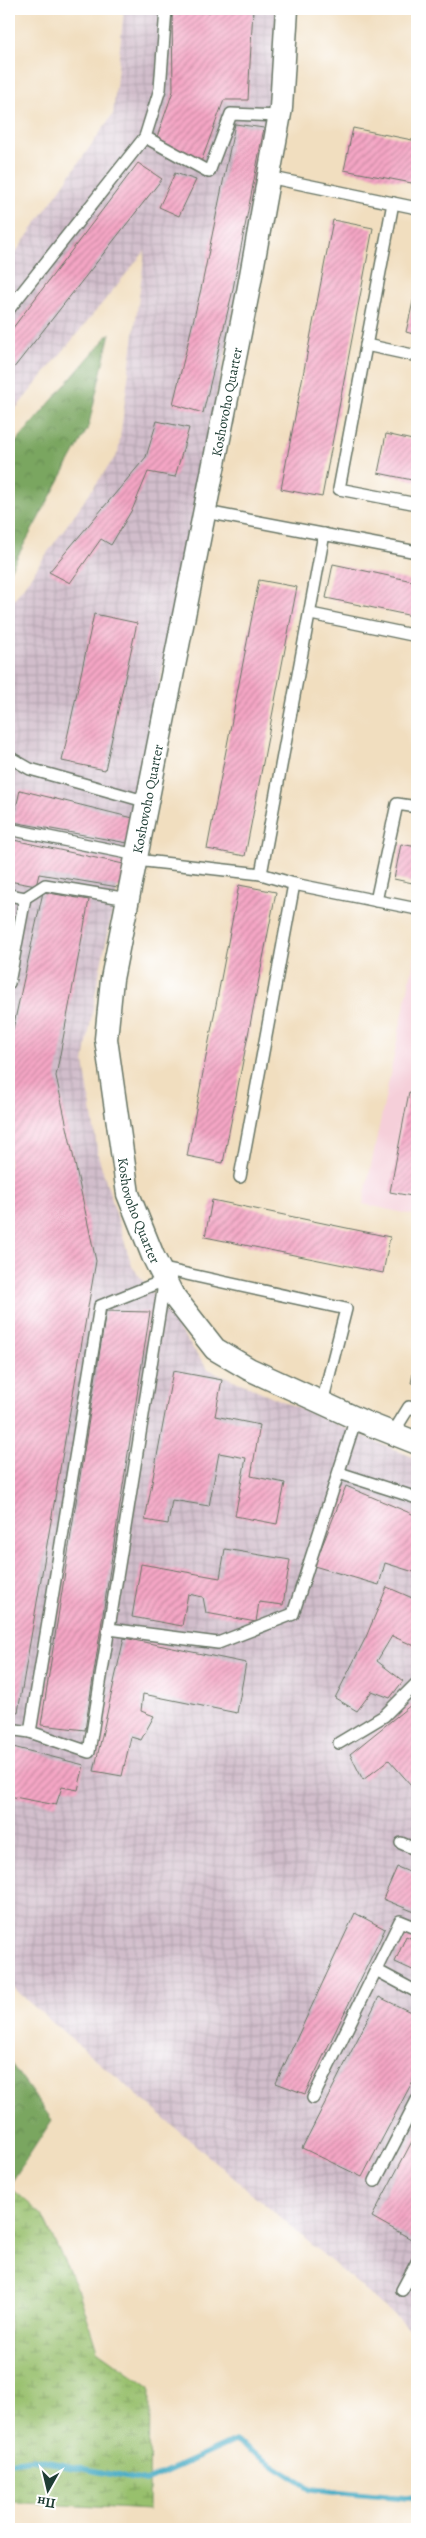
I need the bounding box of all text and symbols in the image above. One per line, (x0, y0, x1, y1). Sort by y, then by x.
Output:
street label: Koshovoho Quarter (207, 345, 247, 458)
street label: Koshovoho Quarter (128, 742, 168, 855)
street label: Koshovoho Quarter (113, 1156, 165, 1267)
north arrow (22, 2466, 72, 2516)
text: Пн (36, 2492, 57, 2513)

